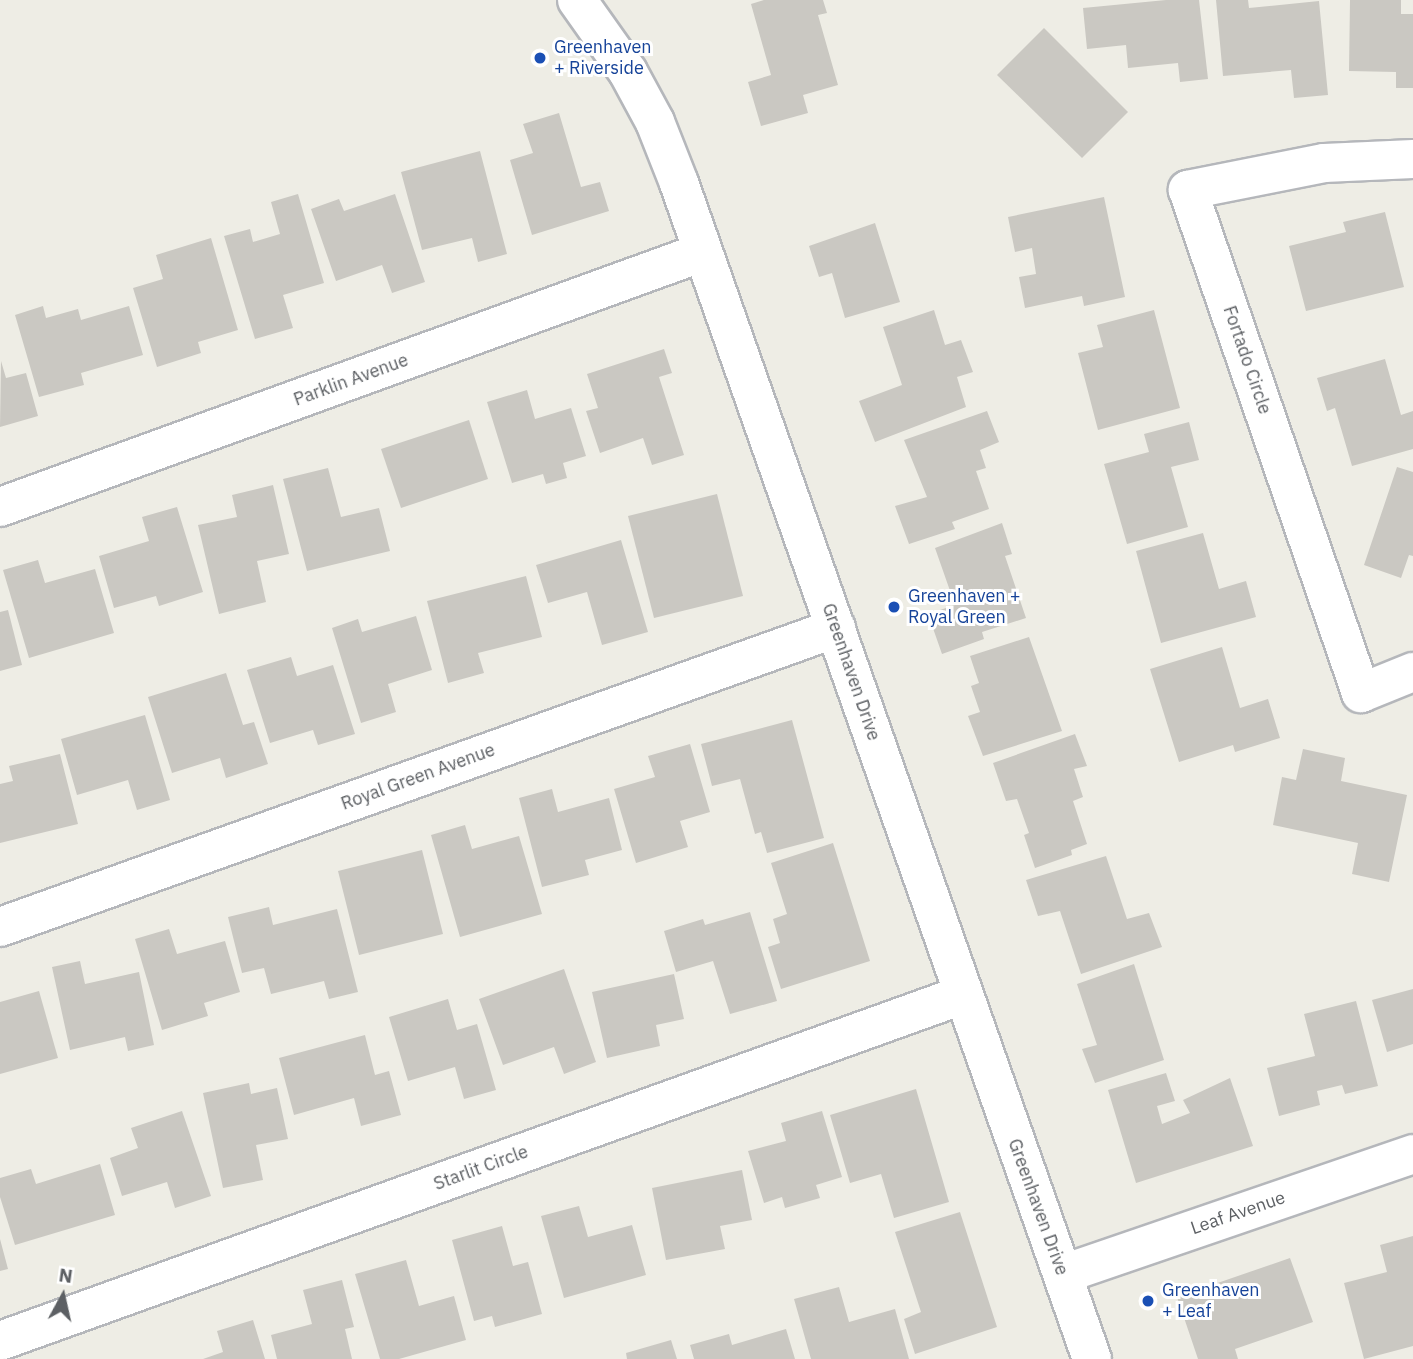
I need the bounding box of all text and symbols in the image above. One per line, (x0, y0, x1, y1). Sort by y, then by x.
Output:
place label: Greenhaven + Riverside (554, 37, 652, 80)
marker: Greenhaven + Riverside (532, 50, 548, 66)
street label: Fortado Circle (1218, 303, 1276, 417)
street label: Parklin Avenue (291, 349, 411, 411)
place label: Greenhaven + Royal Green (908, 586, 1021, 628)
marker: Greenhaven + Royal Green (886, 599, 902, 615)
street label: Greenhaven Drive (817, 601, 885, 743)
street label: Royal Green Avenue (338, 739, 498, 815)
street label: Greenhaven Drive (1003, 1136, 1073, 1278)
street label: Starlit Circle (431, 1141, 531, 1195)
street label: Leaf Avenue (1188, 1187, 1288, 1239)
north arrow (28, 1261, 98, 1331)
text: N (57, 1262, 74, 1288)
place label: Greenhaven + Leaf (1162, 1280, 1260, 1322)
marker: Greenhaven + Leaf (1140, 1293, 1156, 1309)

